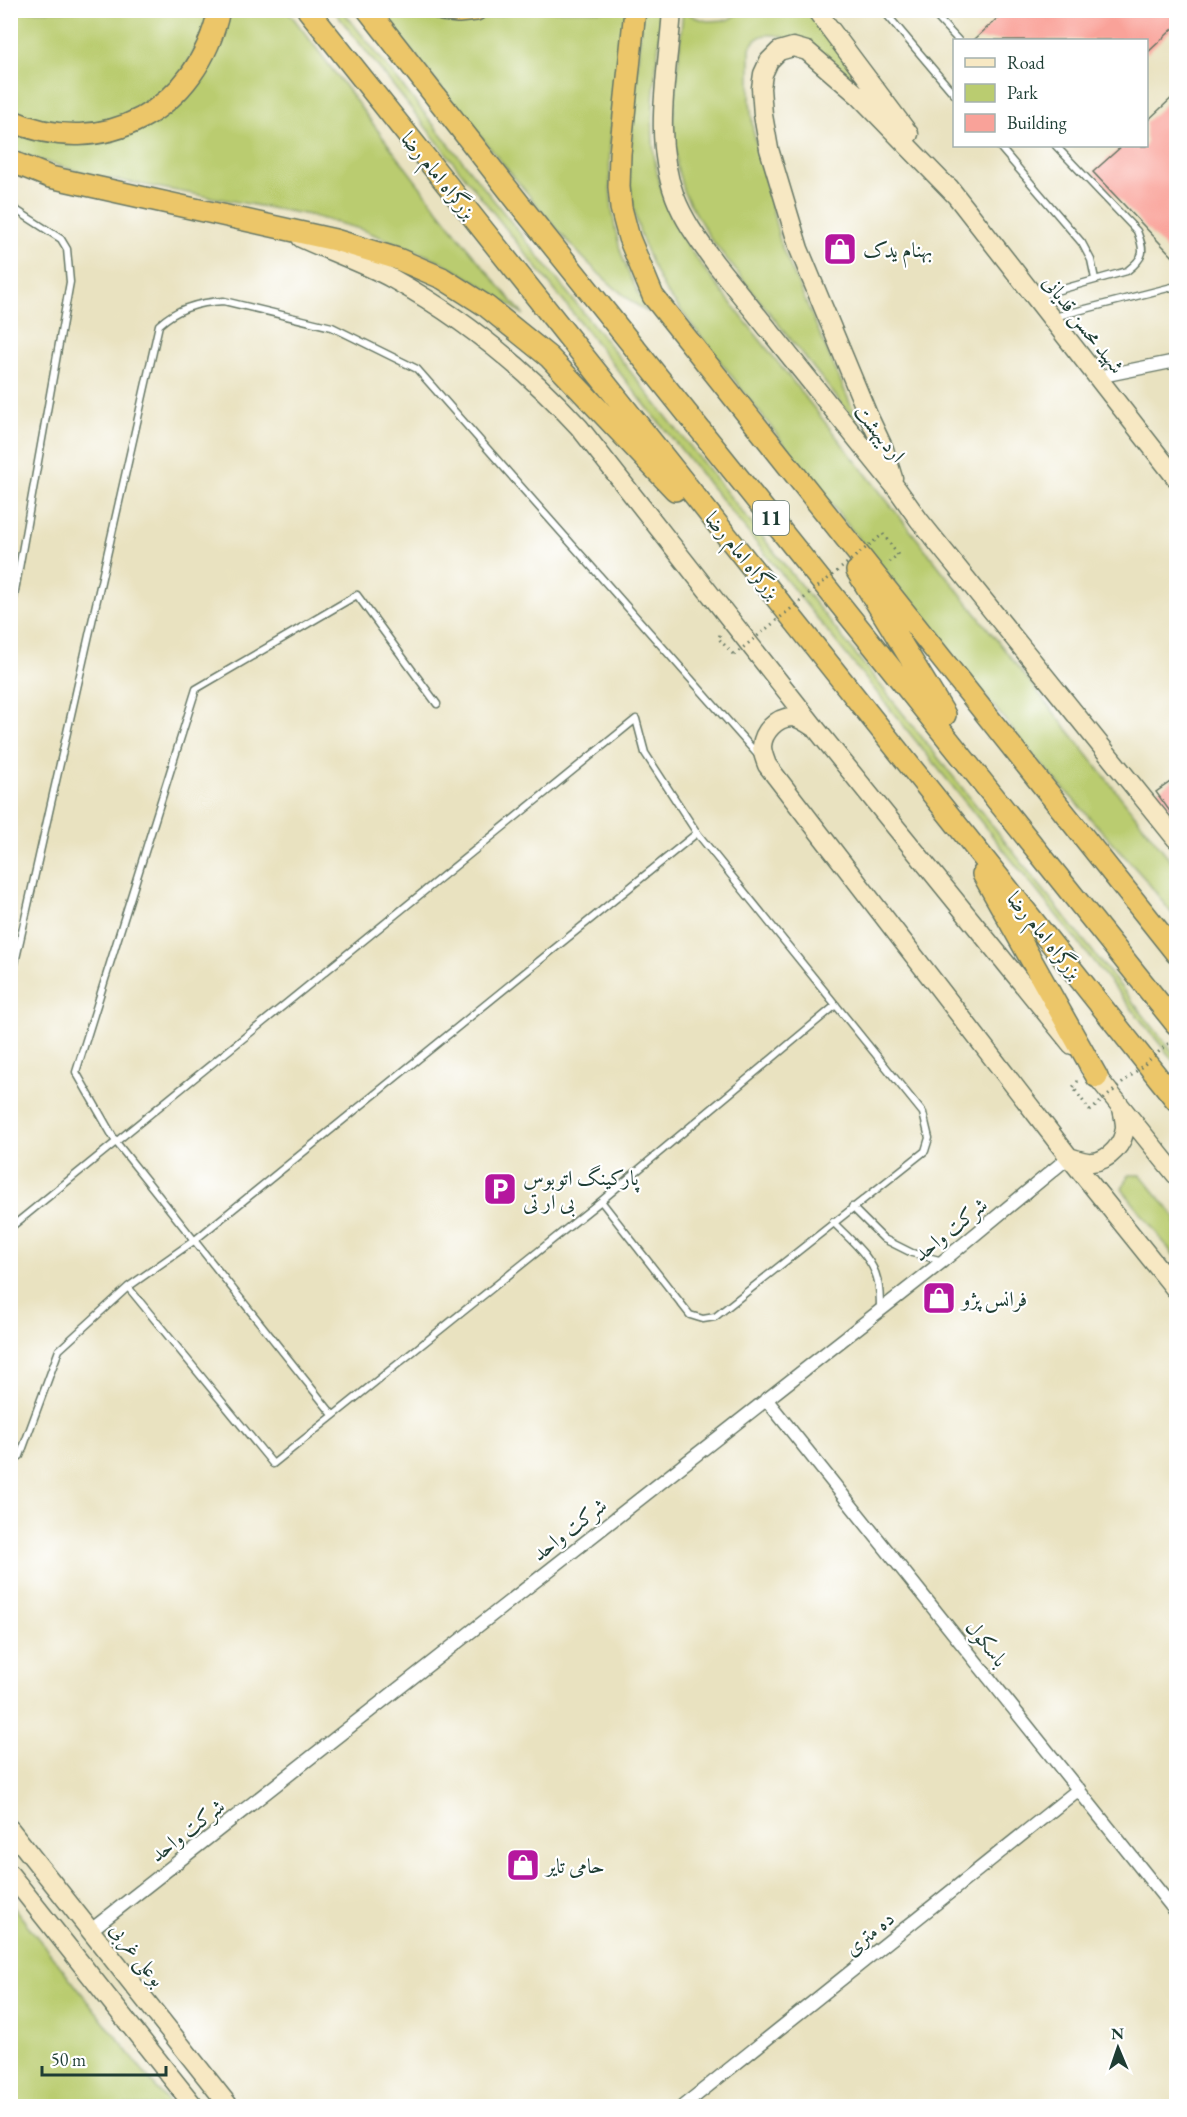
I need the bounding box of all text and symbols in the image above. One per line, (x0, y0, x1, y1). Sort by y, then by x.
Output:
legend (953, 39, 1148, 147)
text: Road (1007, 51, 1046, 74)
text: Park (1007, 81, 1038, 104)
text: Building (1007, 111, 1067, 134)
street label: بزرگراه امام رضا (391, 126, 483, 228)
shop icon: بهنام یدک (822, 231, 858, 267)
place label: بهنام یدک (863, 236, 933, 268)
street label: شهید محسن قدیانی (1036, 269, 1131, 379)
street label: اردیبهشت (848, 398, 912, 468)
road number: 11 (753, 501, 789, 535)
street label: بزرگراه امام رضا (695, 506, 787, 608)
street label: بزرگراه امام رضا (997, 886, 1089, 988)
place label: پارکینگ اتوبوس بی ار تی (523, 1164, 640, 1217)
parking icon: پارکینگ اتوبوس بی ار تی (482, 1171, 518, 1207)
street label: شرکت واحد (907, 1191, 993, 1268)
shop icon: فرانس پژو (921, 1280, 957, 1316)
place label: فرانس پژو (960, 1285, 1027, 1313)
street label: شرکت واحد (526, 1491, 613, 1567)
street label: باسکول (960, 1614, 1014, 1672)
street label: شرکت واحد (144, 1792, 231, 1868)
shop icon: حامی تایر (505, 1847, 541, 1883)
place label: حامی تایر (544, 1852, 605, 1879)
street label: ده متری (838, 1905, 900, 1961)
street label: بوعلی غربی (102, 1916, 172, 1994)
north arrow (1088, 2018, 1148, 2078)
text: N (1111, 2023, 1124, 2044)
scale bar (42, 2039, 166, 2077)
text: 50 m (51, 2048, 86, 2071)

